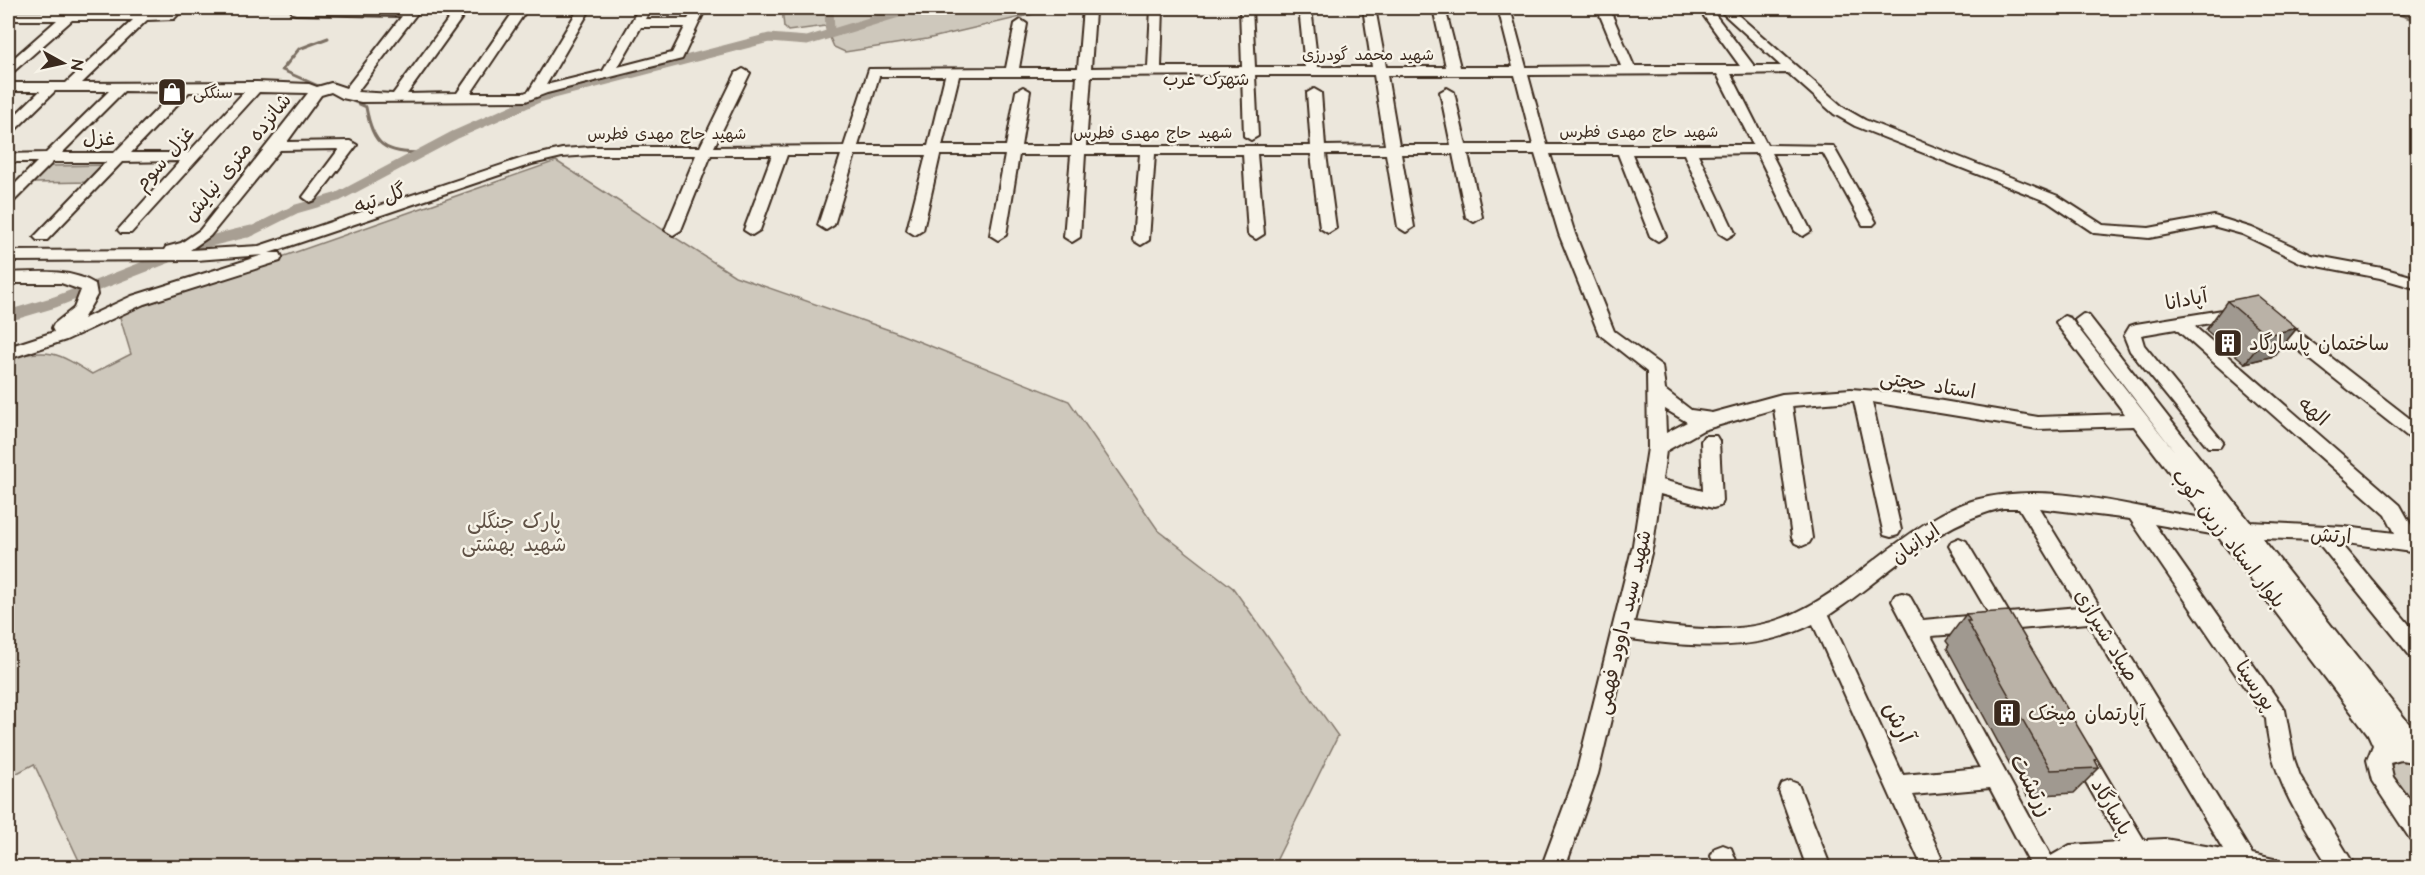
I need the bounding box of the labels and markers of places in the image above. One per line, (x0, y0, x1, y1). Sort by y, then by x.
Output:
shop icon: سنگکی (156, 76, 188, 108)
place label: سنگکی (193, 82, 233, 104)
building icon: ساختمان پاسارگاد (2212, 327, 2244, 359)
place label: ساختمان پاسارگاد (2249, 330, 2389, 358)
building icon: آپارتمان میخک (1991, 697, 2023, 729)
place label: آپارتمان میخک (2028, 700, 2146, 728)

